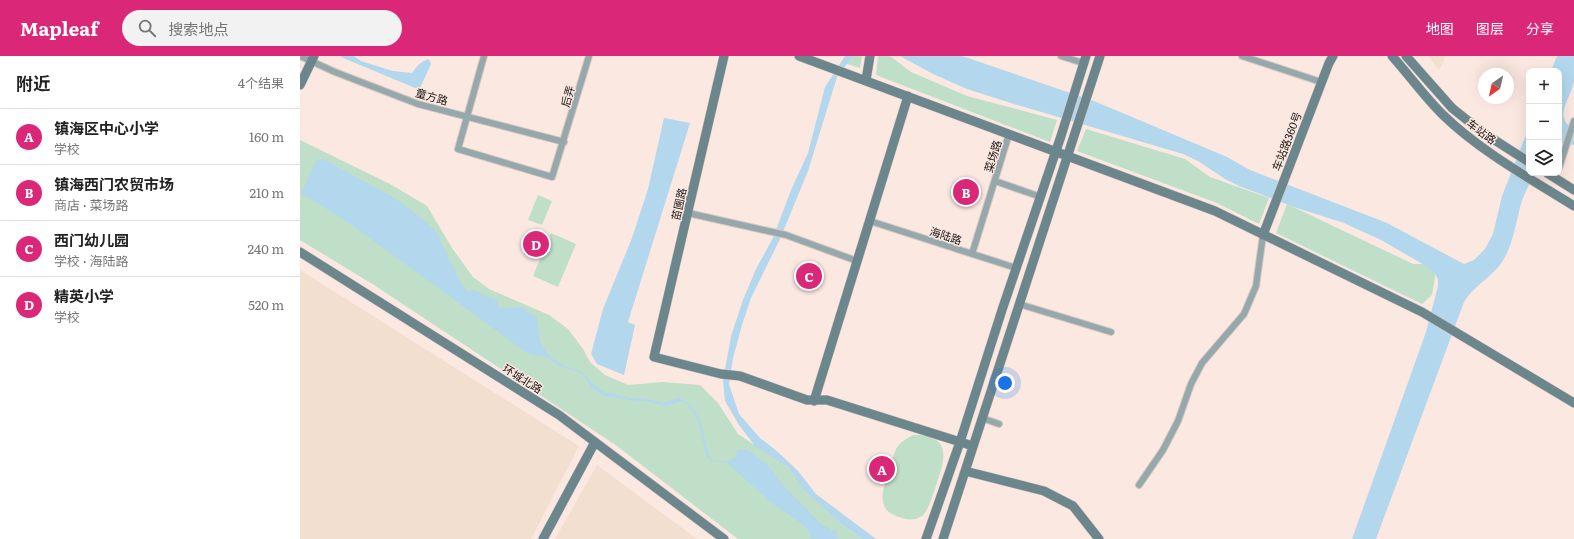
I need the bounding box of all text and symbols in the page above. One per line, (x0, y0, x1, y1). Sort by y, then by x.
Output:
search box (122, 10, 402, 46)
text: Mapleaf (20, 14, 98, 42)
icon: search (136, 17, 158, 39)
text: 搜索地点 (168, 17, 228, 40)
text: 地图 (1426, 18, 1454, 38)
text: 图层 (1476, 18, 1504, 38)
text: 分享 (1526, 18, 1554, 38)
north arrow (1478, 68, 1514, 104)
map controls (1526, 68, 1562, 176)
button: + (1526, 68, 1562, 104)
text: 附近 (16, 70, 50, 95)
text: 4个结果 (238, 73, 284, 92)
street label: 后弄 (556, 83, 578, 109)
street label: 童方路 (414, 84, 450, 108)
button: − (1526, 104, 1562, 140)
street label: 车站路360号 (1267, 109, 1305, 173)
street label: 车站路 (1464, 115, 1500, 147)
text: 镇海区中心小学 (54, 116, 159, 139)
text: A (24, 127, 34, 146)
text: 160 m (249, 127, 284, 146)
street label: 菜场路 (980, 138, 1004, 174)
text: 学校 (54, 139, 80, 158)
button: layers (1526, 140, 1562, 176)
text: 镇海西门农贸市场 (54, 172, 174, 195)
pin: B (953, 177, 979, 207)
text: B (25, 183, 33, 202)
text: 210 m (249, 183, 284, 202)
street label: 苗圃路 (666, 186, 690, 222)
text: 商店 · 菜场路 (54, 195, 129, 214)
street label: 海陆路 (928, 222, 964, 248)
text: 西门幼儿园 (54, 228, 129, 251)
pin: D (523, 229, 549, 259)
text: C (24, 239, 34, 258)
text: 240 m (248, 239, 284, 258)
text: 学校 · 海陆路 (54, 251, 129, 270)
pin: C (796, 261, 822, 291)
text: 精英小学 (54, 284, 114, 307)
text: D (24, 295, 34, 314)
text: 520 m (248, 295, 284, 314)
text: 学校 (54, 307, 80, 326)
street label: 环城北路 (500, 360, 546, 396)
your location (995, 373, 1015, 393)
pin: A (869, 454, 895, 484)

